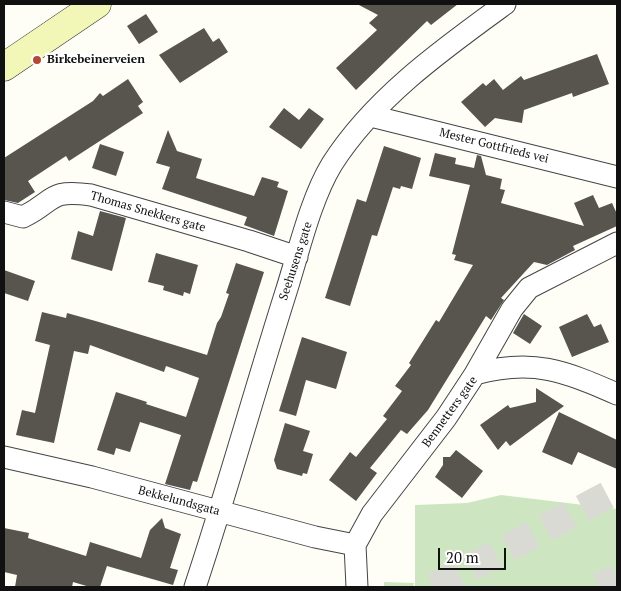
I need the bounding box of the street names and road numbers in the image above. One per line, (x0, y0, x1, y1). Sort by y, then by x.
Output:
street label: Mester Gottfrieds vei (438, 125, 550, 167)
street label: Thomas Snekkers gate (89, 189, 207, 235)
street label: Seehusens gate (277, 220, 315, 302)
street label: Bennetters gate (419, 374, 481, 450)
street label: Bekkelundsgata (137, 483, 221, 519)

